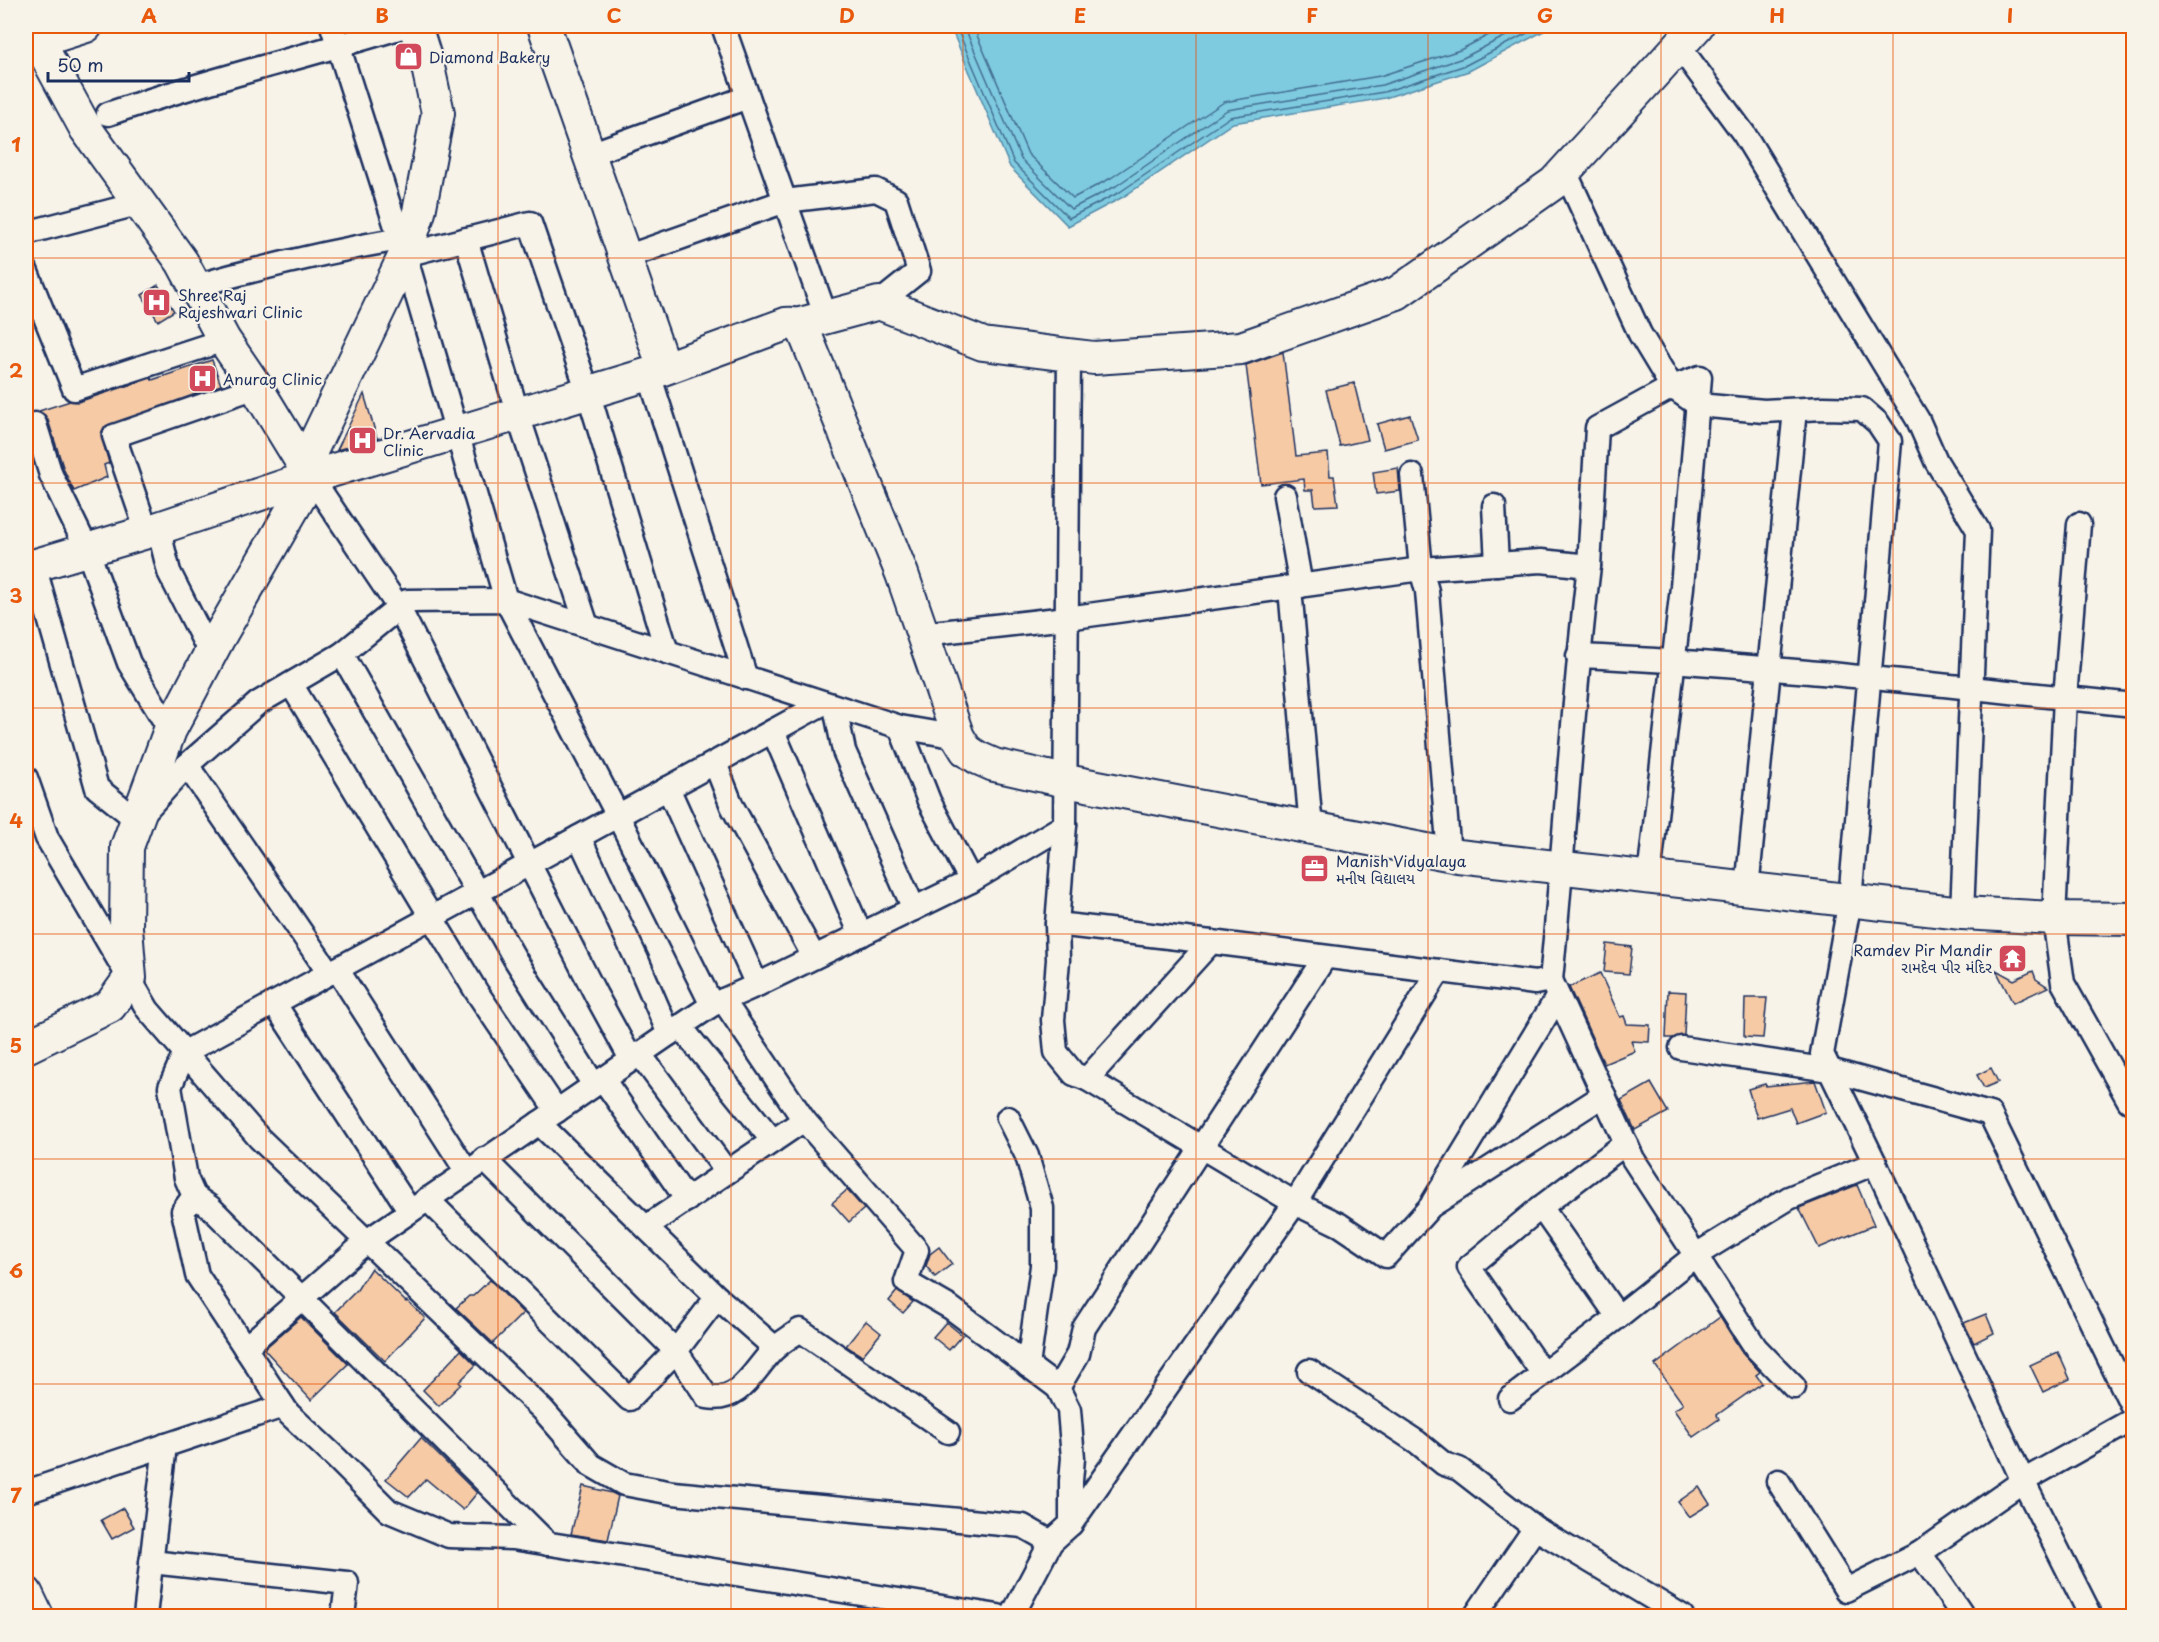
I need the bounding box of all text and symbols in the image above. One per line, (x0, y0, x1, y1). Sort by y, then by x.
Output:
text: A (141, 0, 157, 30)
text: B (375, 0, 389, 30)
text: C (606, 0, 622, 30)
text: D (839, 0, 855, 30)
text: E (1074, 0, 1086, 30)
text: F (1306, 0, 1318, 30)
text: G (1537, 0, 1553, 30)
text: H (1769, 0, 1785, 30)
text: I (2007, 0, 2013, 30)
shop icon: Diamond Bakery (392, 40, 424, 72)
scale bar (48, 45, 189, 83)
place label: Diamond Bakery (429, 45, 550, 68)
text: 50 m (57, 51, 104, 78)
text: 1 (11, 129, 21, 159)
place label: Shree Raj Rajeshwari Clinic (178, 283, 303, 323)
hospital icon: Shree Raj Rajeshwari Clinic (141, 287, 173, 319)
text: 2 (9, 355, 23, 385)
hospital icon: Anurag Clinic (186, 362, 218, 394)
place label: Anurag Clinic (223, 367, 322, 390)
place label: Dr. Aervadia Clinic (383, 421, 476, 461)
hospital icon: Dr. Aervadia Clinic (346, 425, 378, 457)
text: 3 (9, 580, 23, 610)
text: 4 (9, 805, 23, 835)
place label: Manish Vidyalaya મનીષ વિદ્યાલય (1336, 849, 1467, 889)
office icon: Manish Vidyalaya મનીષ વિદ્યાલય (1299, 853, 1331, 885)
place label: Ramdev Pir Mandir રામદેવ પીર મંદિર (1853, 938, 1992, 978)
temple icon: Ramdev Pir Mandir રામદેવ પીર મંદિર (1997, 942, 2029, 974)
text: 5 (10, 1030, 22, 1060)
text: 6 (9, 1255, 23, 1285)
text: 7 (10, 1480, 22, 1510)

